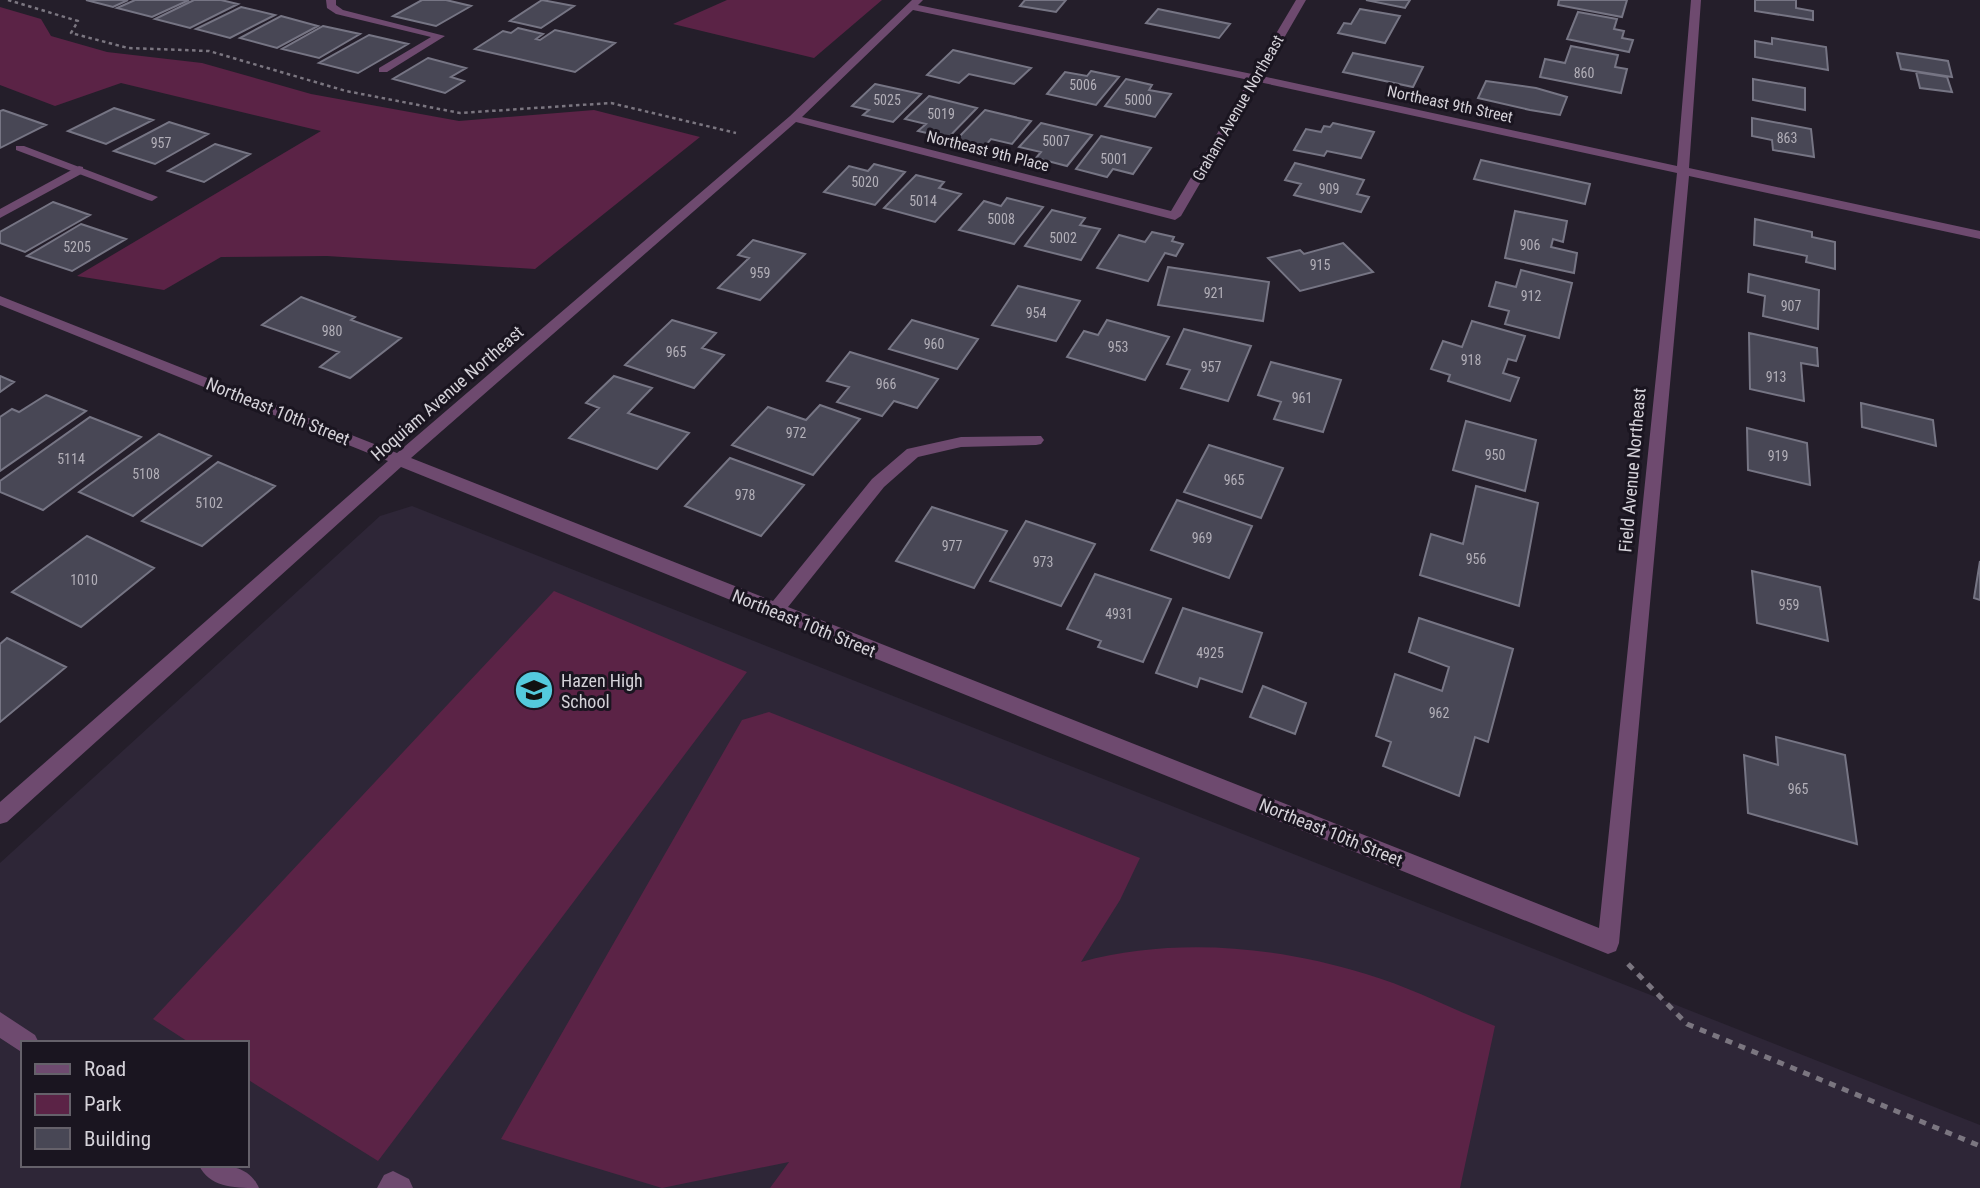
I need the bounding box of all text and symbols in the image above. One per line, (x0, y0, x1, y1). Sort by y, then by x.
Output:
street label: Graham Avenue Northeast (1188, 31, 1288, 184)
house number: 860 (1574, 65, 1594, 81)
house number: 5006 (1069, 77, 1097, 93)
street label: Northeast 9th Street (1385, 81, 1515, 127)
house number: 5025 (873, 92, 901, 108)
house number: 5000 (1124, 92, 1152, 108)
house number: 5019 (927, 106, 955, 122)
street label: Northeast 9th Place (925, 127, 1051, 175)
house number: 863 (1777, 130, 1797, 146)
house number: 5007 (1042, 133, 1070, 149)
house number: 957 (151, 135, 171, 151)
house number: 5001 (1100, 151, 1128, 167)
house number: 5020 (851, 174, 879, 190)
house number: 909 (1319, 181, 1339, 197)
house number: 5014 (909, 193, 937, 209)
house number: 5008 (987, 211, 1015, 227)
house number: 5002 (1049, 230, 1077, 246)
house number: 906 (1520, 237, 1540, 253)
house number: 5205 (63, 239, 91, 255)
house number: 915 (1310, 257, 1330, 273)
house number: 959 (750, 265, 770, 281)
house number: 921 (1204, 285, 1224, 301)
house number: 912 (1521, 288, 1541, 304)
house number: 907 (1781, 298, 1801, 314)
house number: 954 (1026, 305, 1046, 321)
street label: Hoquiam Avenue Northeast (367, 321, 527, 465)
house number: 980 (322, 323, 342, 339)
house number: 960 (924, 336, 944, 352)
house number: 953 (1108, 339, 1128, 355)
house number: 965 (666, 344, 686, 360)
house number: 918 (1461, 352, 1481, 368)
house number: 957 (1201, 359, 1221, 375)
house number: 913 (1766, 369, 1786, 385)
street label: Northeast 10th Street (203, 373, 353, 449)
house number: 966 (876, 376, 896, 392)
street label: Field Avenue Northeast (1614, 387, 1650, 553)
house number: 961 (1292, 390, 1312, 406)
house number: 972 (786, 425, 806, 441)
house number: 950 (1485, 447, 1505, 463)
house number: 919 (1768, 448, 1788, 464)
house number: 5114 (57, 451, 85, 467)
house number: 5108 (132, 466, 160, 482)
house number: 965 (1224, 472, 1244, 488)
house number: 978 (735, 487, 755, 503)
house number: 5102 (195, 495, 223, 511)
house number: 969 (1192, 530, 1212, 546)
house number: 977 (942, 538, 962, 554)
house number: 956 (1466, 551, 1486, 567)
house number: 973 (1033, 554, 1053, 570)
house number: 1010 (70, 572, 98, 588)
street label: Northeast 10th Street (729, 585, 879, 661)
house number: 959 (1779, 597, 1799, 613)
house number: 4931 (1105, 606, 1133, 622)
house number: 4925 (1196, 645, 1224, 661)
school or university icon: Hazen High School (513, 669, 555, 711)
place label: Hazen High School (561, 670, 643, 712)
house number: 962 (1429, 705, 1449, 721)
house number: 965 (1788, 781, 1808, 797)
street label: Northeast 10th Street (1256, 794, 1406, 870)
legend (21, 1041, 248, 1167)
text: Road (84, 1057, 126, 1081)
text: Park (84, 1092, 122, 1116)
text: Building (84, 1127, 151, 1151)

